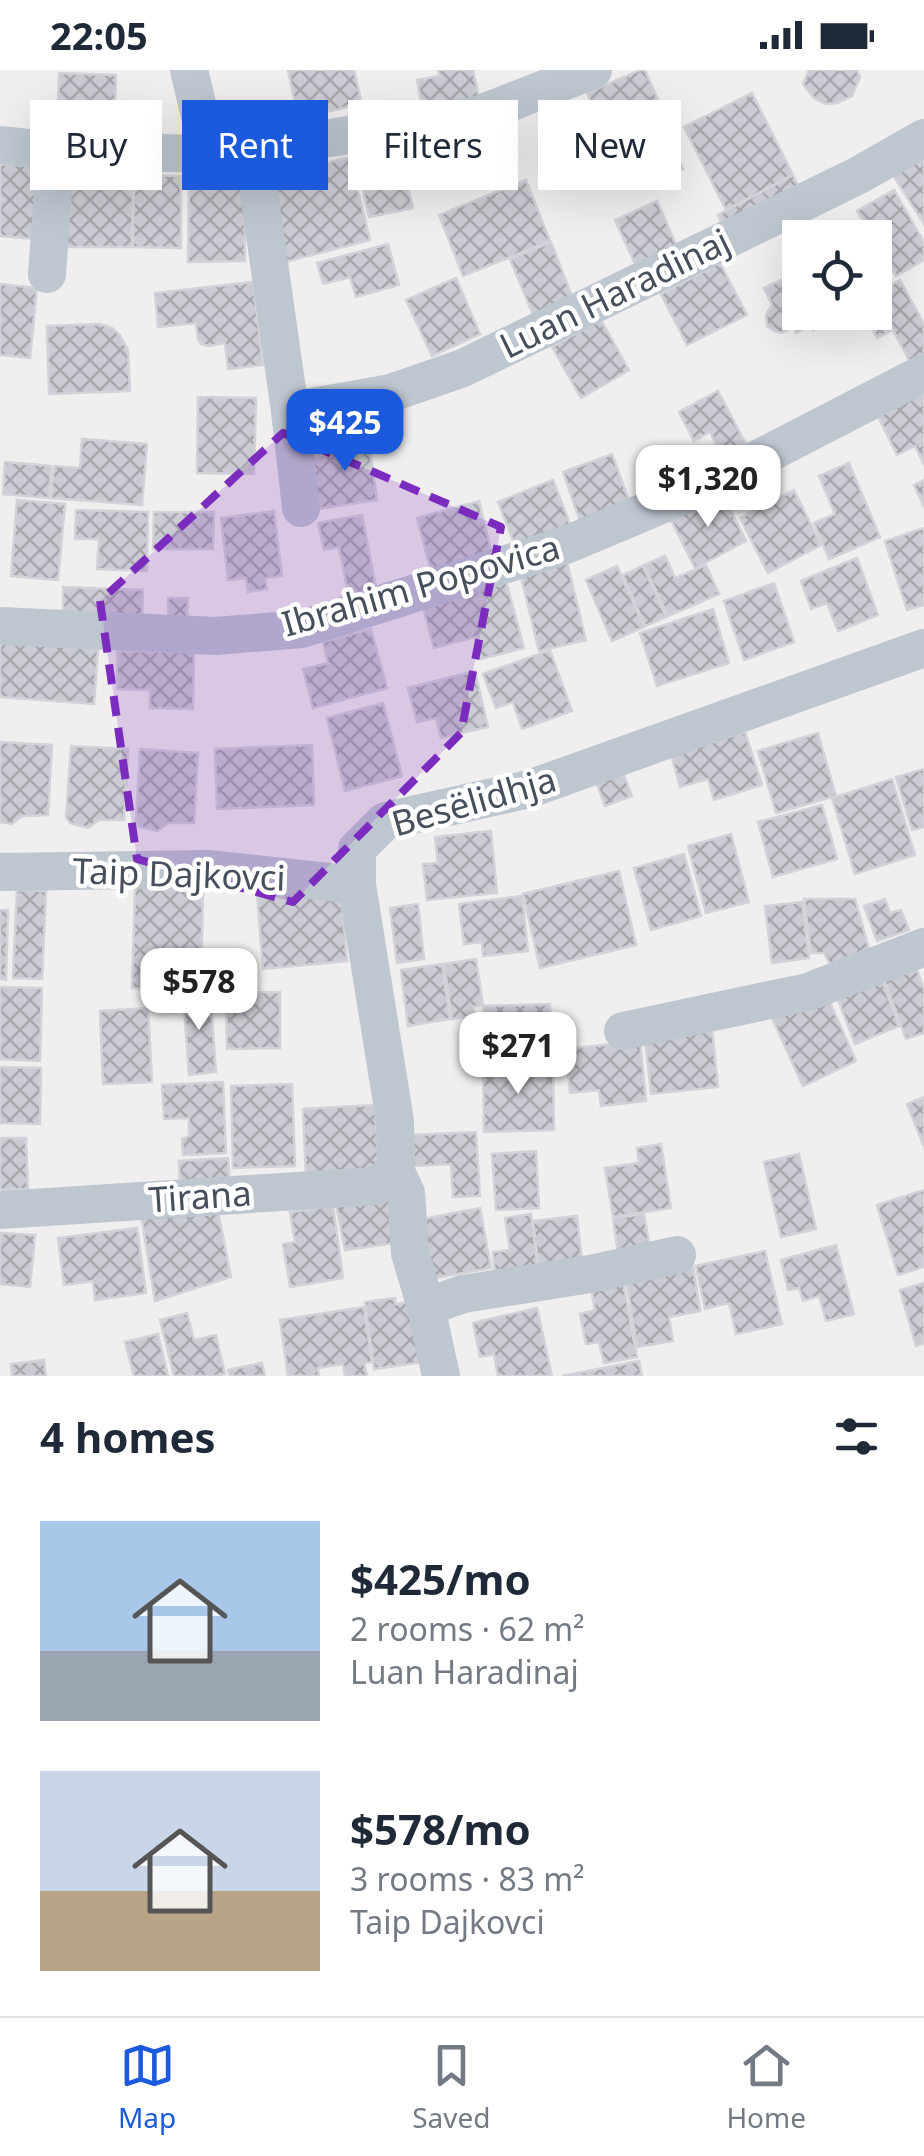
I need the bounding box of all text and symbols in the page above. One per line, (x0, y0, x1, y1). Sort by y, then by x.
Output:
text: 22:05 (50, 9, 148, 61)
chip: Buy (30, 100, 162, 190)
chip: Rent (182, 100, 328, 190)
chip: Filters (348, 100, 518, 190)
chip: New (538, 100, 681, 190)
street label: Luan Haradinaj (492, 217, 737, 369)
map controls (782, 220, 892, 330)
button: locate (782, 220, 892, 330)
pin: $425 (286, 389, 404, 474)
text: $425 (308, 400, 382, 443)
pin: $1,320 (627, 445, 789, 530)
text: $1,320 (658, 456, 758, 499)
street label: Ibrahim Popovica (276, 522, 565, 647)
street label: Besëlidhja (386, 755, 561, 846)
street label: Taip Dajkovci (72, 846, 286, 901)
pin: $578 (140, 948, 258, 1033)
text: $578 (162, 959, 236, 1002)
pin: $271 (459, 1012, 577, 1097)
text: $271 (481, 1023, 555, 1066)
street label: Tirana (147, 1168, 253, 1223)
text: 4 homes (40, 1408, 216, 1465)
icon: filters (829, 1409, 884, 1464)
text: $425/mo (350, 1550, 531, 1607)
icon: home (120, 1561, 240, 1681)
text: 2 rooms · 62 m² (350, 1607, 584, 1650)
text: Luan Haradinaj (350, 1650, 579, 1693)
text: $578/mo (350, 1800, 531, 1857)
icon: home (120, 1811, 240, 1931)
text: 3 rooms · 83 m² (350, 1857, 584, 1900)
text: Taip Dajkovci (350, 1900, 545, 1943)
tab: Map (118, 2038, 176, 2136)
tab: Saved (412, 2038, 490, 2136)
tab: Home (726, 2038, 806, 2136)

